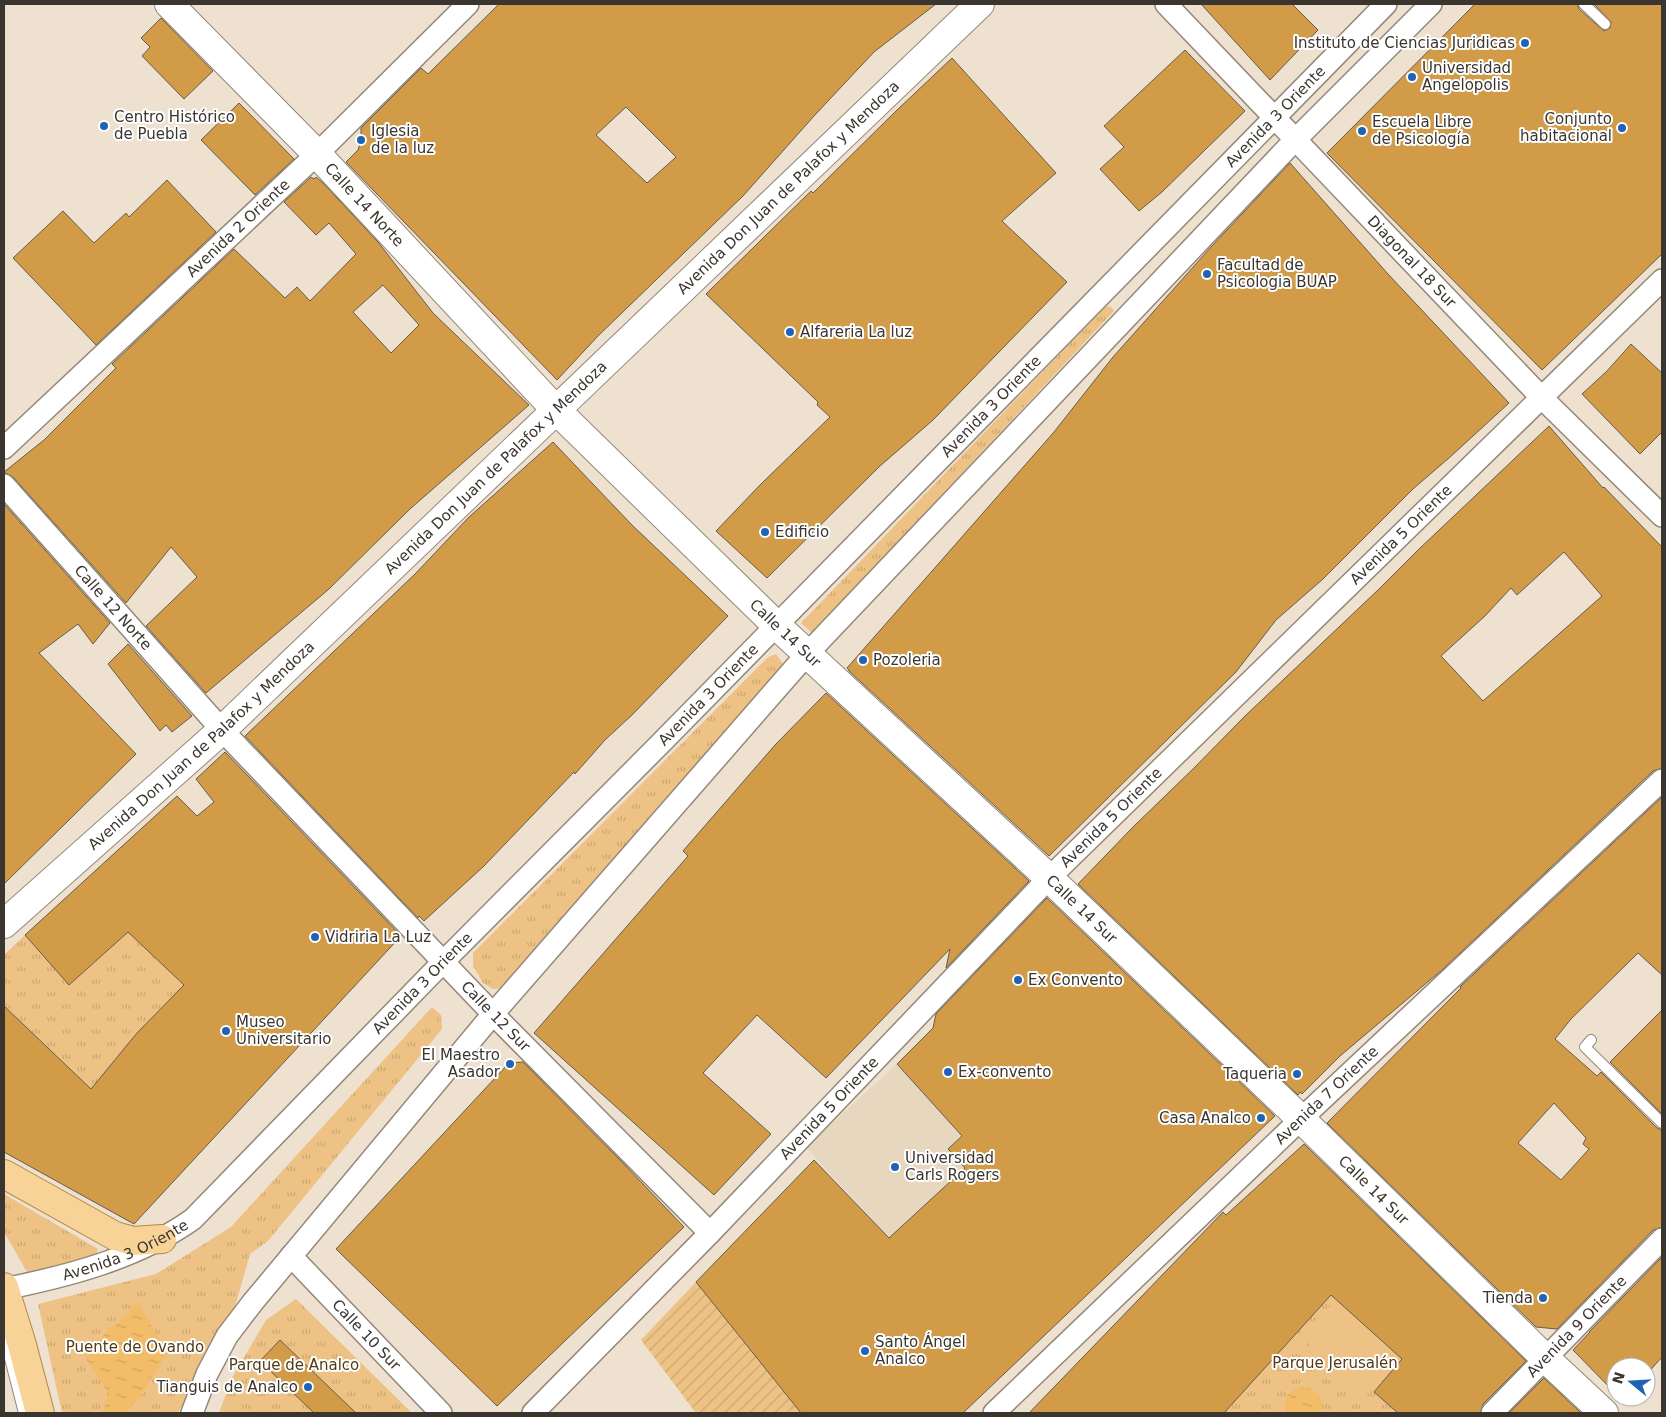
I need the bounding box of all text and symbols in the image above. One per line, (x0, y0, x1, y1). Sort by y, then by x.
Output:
place label: Instituto de Ciencias Juridicas (1294, 34, 1515, 52)
marker: Instituto de Ciencias Juridicas (1519, 37, 1531, 49)
place label: Universidad Angelopolis (1422, 59, 1511, 94)
street label: Avenida 3 Oriente (1222, 62, 1329, 171)
marker: Universidad Angelopolis (1406, 71, 1418, 83)
street label: Avenida Don Juan de Palafox y Mendoza (674, 77, 903, 298)
place label: Centro Histórico de Puebla (114, 108, 235, 143)
place label: Conjunto habitacional (1520, 110, 1612, 145)
place label: Escuela Libre de Psicología (1372, 113, 1472, 148)
marker: Centro Histórico de Puebla (98, 120, 110, 132)
place label: Iglesia de la luz (371, 122, 434, 157)
marker: Conjunto habitacional (1616, 122, 1628, 134)
marker: Escuela Libre de Psicología (1356, 125, 1368, 137)
marker: Iglesia de la luz (355, 134, 367, 146)
street label: Calle 14 Norte (321, 159, 408, 250)
street label: Avenida 2 Oriente (183, 175, 293, 281)
street label: Diagonal 18 Sur (1364, 212, 1460, 312)
place label: Facultad de Psicologia BUAP (1217, 256, 1337, 291)
marker: Facultad de Psicologia BUAP (1201, 268, 1213, 280)
place label: Alfareria La luz (800, 323, 912, 341)
marker: Alfareria La luz (784, 326, 796, 338)
street label: Avenida 3 Oriente (937, 352, 1045, 461)
street label: Avenida Don Juan de Palafox y Mendoza (381, 357, 611, 578)
street label: Avenida 5 Oriente (1346, 481, 1456, 588)
place label: Edificio (775, 523, 829, 541)
marker: Edificio (759, 526, 771, 538)
street label: Calle 12 Norte (71, 561, 156, 654)
street label: Calle 14 Sur (746, 595, 825, 672)
street label: Avenida Don Juan de Palafox y Mendoza (84, 637, 318, 854)
street label: Avenida 3 Oriente (655, 640, 762, 749)
place label: Pozoleria (873, 651, 941, 669)
marker: Pozoleria (857, 654, 869, 666)
street label: Avenida 5 Oriente (1056, 764, 1166, 871)
street label: Calle 14 Sur (1043, 871, 1121, 948)
place label: Vidriria La Luz (325, 928, 431, 946)
street label: Avenida 3 Oriente (369, 929, 476, 1038)
marker: Vidriria La Luz (309, 931, 321, 943)
place label: Ex Convento (1028, 971, 1123, 989)
marker: Ex Convento (1012, 974, 1024, 986)
street label: Calle 12 Sur (457, 977, 535, 1056)
place label: Museo Universitario (236, 1013, 332, 1048)
marker: Museo Universitario (220, 1025, 232, 1037)
street label: Avenida 7 Oriente (1271, 1042, 1382, 1148)
place label: El Maestro Asador (422, 1046, 501, 1081)
street label: Avenida 5 Oriente (776, 1053, 882, 1163)
marker: El Maestro Asador (504, 1058, 516, 1070)
place label: Ex-convento (958, 1063, 1051, 1081)
place label: Taqueria (1222, 1065, 1287, 1083)
marker: Ex-convento (942, 1066, 954, 1078)
marker: Taqueria (1291, 1068, 1303, 1080)
place label: Casa Analco (1159, 1109, 1251, 1127)
marker: Casa Analco (1255, 1112, 1267, 1124)
place label: Universidad Carls Rogers (905, 1149, 999, 1184)
street label: Calle 14 Sur (1335, 1152, 1413, 1229)
marker: Universidad Carls Rogers (889, 1161, 901, 1173)
street label: Avenida 3 Oriente (61, 1216, 192, 1284)
street label: Avenida 9 Oriente (1523, 1272, 1630, 1381)
place label: Tienda (1482, 1289, 1533, 1307)
marker: Tienda (1537, 1292, 1549, 1304)
street label: Calle 10 Sur (328, 1296, 405, 1375)
place label: Santo Ángel Analco (875, 1332, 966, 1368)
park label: Puente de Ovando (66, 1338, 204, 1356)
marker: Santo Ángel Analco (859, 1345, 871, 1357)
park label: Parque Jerusalén (1272, 1354, 1398, 1372)
park label: Parque de Analco (229, 1356, 359, 1374)
north arrow (1606, 1357, 1656, 1407)
text: N (1609, 1370, 1628, 1386)
place label: Tianguis de Analco (156, 1378, 298, 1396)
marker: Tianguis de Analco (302, 1381, 314, 1393)

